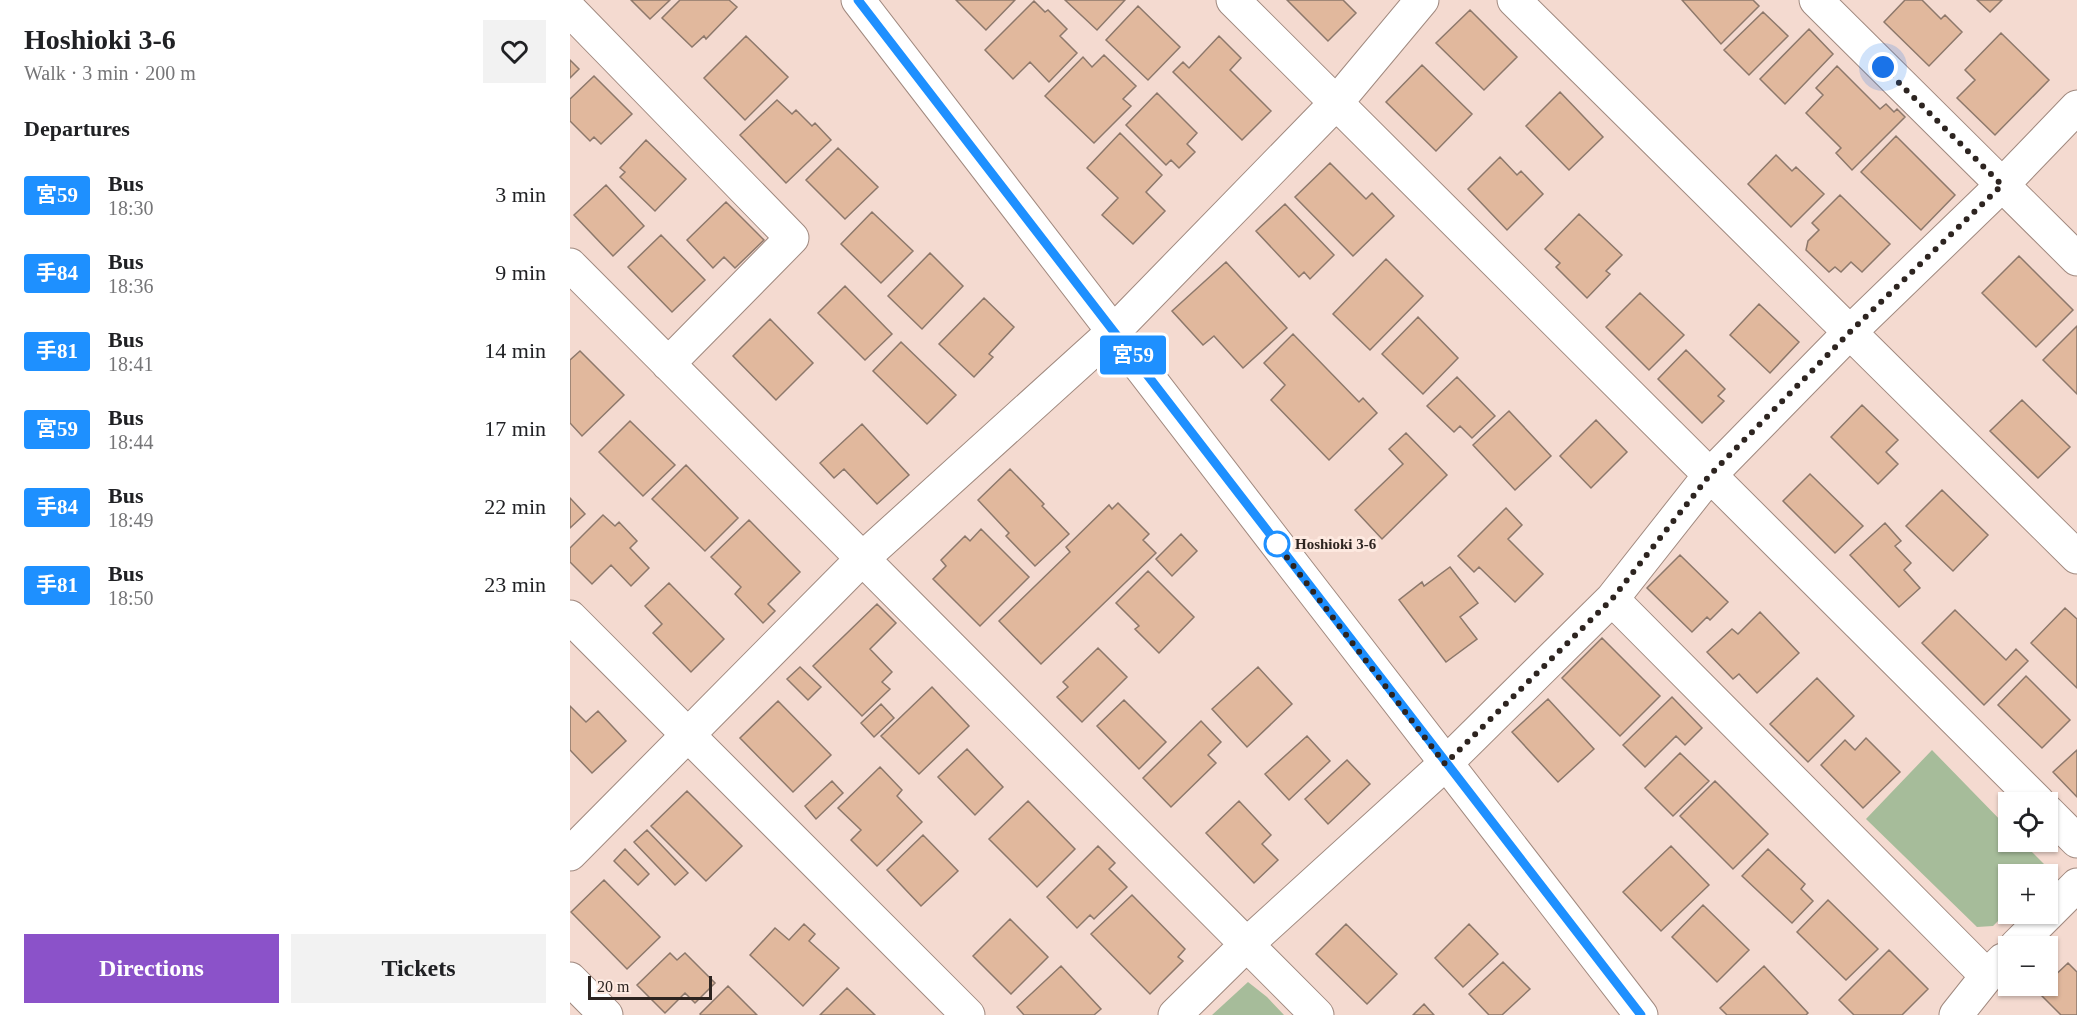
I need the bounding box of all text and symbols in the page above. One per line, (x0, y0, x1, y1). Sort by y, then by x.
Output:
button: heart (483, 20, 546, 83)
text: Hoshioki 3-6 (24, 24, 176, 55)
your location (1868, 52, 1898, 82)
text: Walk · 3 min · 200 m (24, 62, 196, 84)
text: Departures (24, 116, 130, 141)
text: Bus (108, 171, 143, 196)
text: 3 min (495, 182, 546, 207)
text: 宮59 (36, 183, 78, 207)
text: 18:30 (108, 197, 154, 219)
text: Bus (108, 249, 143, 274)
text: 9 min (495, 260, 546, 285)
text: 手84 (36, 261, 78, 285)
text: 18:36 (108, 275, 154, 297)
text: Bus (108, 327, 143, 352)
line badge: 宮59 (1098, 336, 1168, 374)
text: 14 min (484, 338, 546, 363)
text: 手81 (36, 339, 78, 363)
text: 宮59 (1112, 343, 1154, 367)
text: 18:41 (108, 353, 154, 375)
text: Bus (108, 405, 143, 430)
text: 17 min (484, 416, 546, 441)
text: 宮59 (36, 417, 78, 441)
text: 18:44 (108, 431, 154, 453)
text: Bus (108, 483, 143, 508)
text: 22 min (484, 494, 546, 519)
text: 手84 (36, 495, 78, 519)
text: 18:49 (108, 509, 154, 531)
marker: Hoshioki 3-6 (1264, 531, 1290, 557)
place label: Hoshioki 3-6 (1295, 536, 1377, 552)
text: Bus (108, 561, 143, 586)
text: 23 min (484, 572, 546, 597)
text: 手81 (36, 573, 78, 597)
text: 18:50 (108, 587, 154, 609)
map controls (1998, 792, 2058, 996)
button: locate (1998, 792, 2058, 852)
button: + (1998, 864, 2058, 924)
button: Directions (24, 934, 279, 1003)
button: Tickets (291, 934, 546, 1003)
button: − (1998, 936, 2058, 996)
scale bar (588, 973, 712, 1000)
text: 20 m (597, 978, 629, 995)

